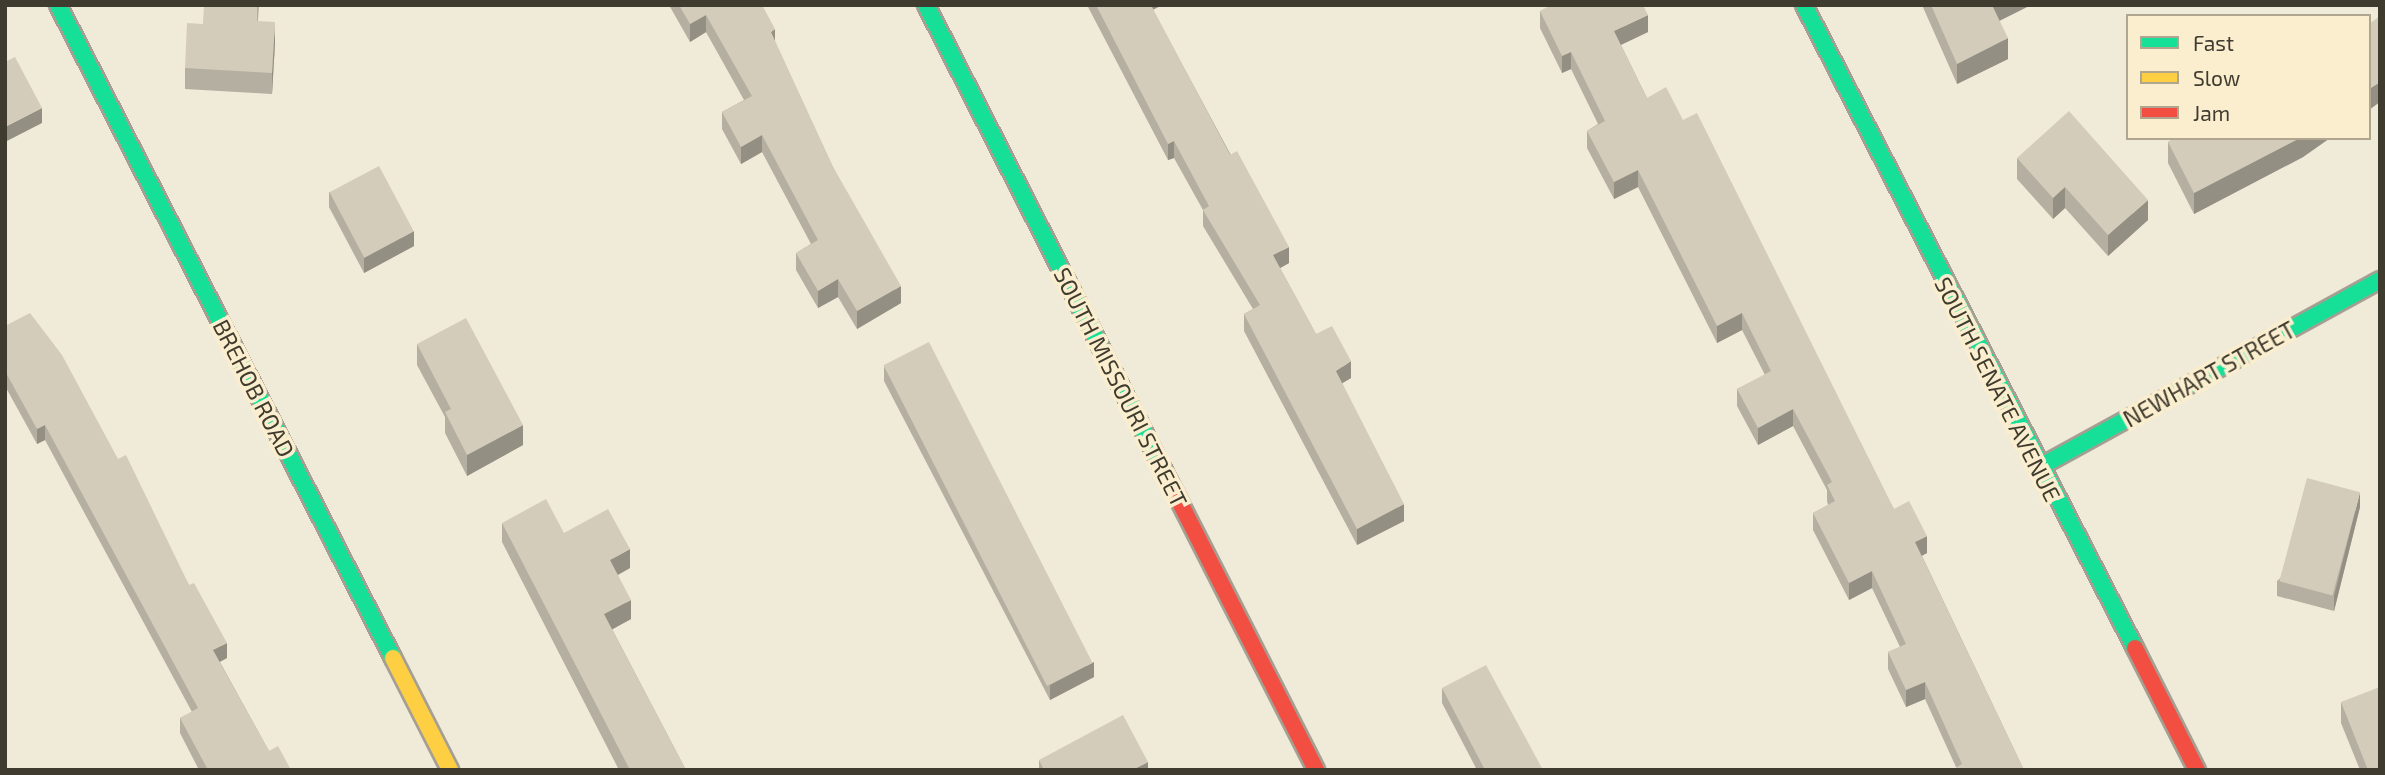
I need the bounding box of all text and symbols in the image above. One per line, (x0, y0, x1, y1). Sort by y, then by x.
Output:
legend (2126, 14, 2371, 140)
text: Fast (2193, 30, 2234, 55)
text: Slow (2193, 65, 2240, 90)
text: Jam (2193, 100, 2230, 125)
street label: SOUTH MISSOURI STREET (1049, 263, 1193, 511)
street label: SOUTH SENATE AVENUE (1929, 272, 2067, 506)
street label: BREHOB ROAD (208, 315, 300, 461)
street label: NEWHART STREET (2118, 315, 2300, 433)

